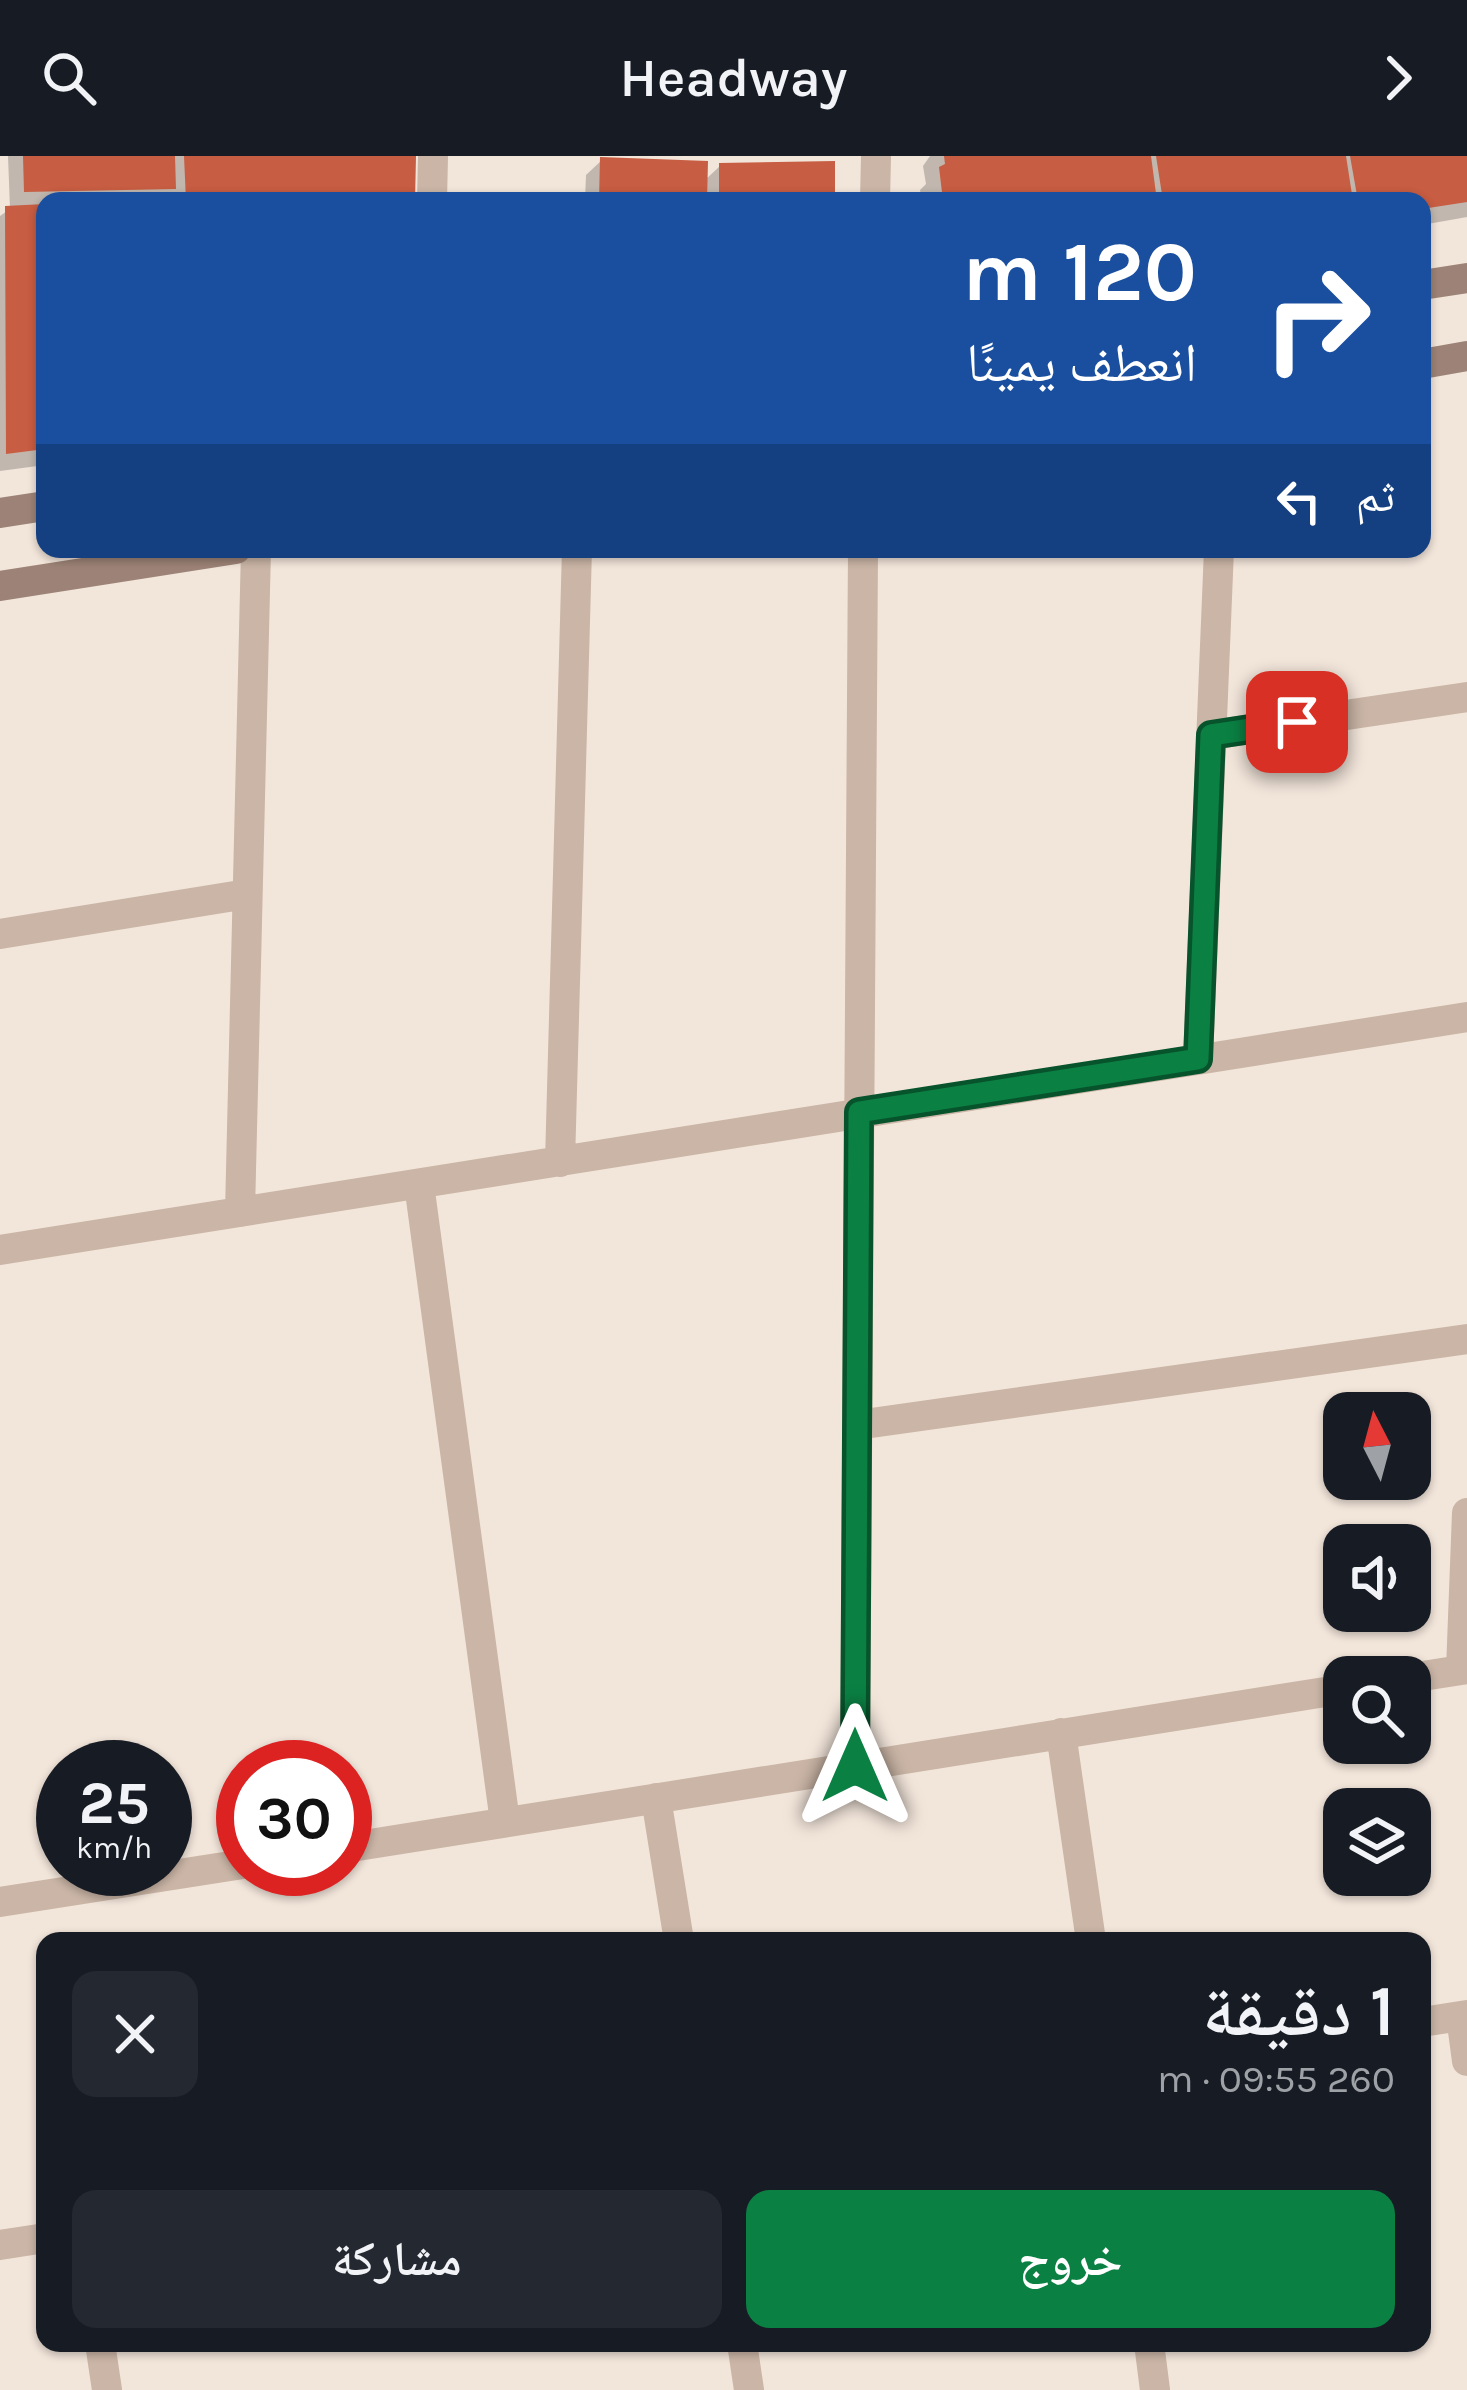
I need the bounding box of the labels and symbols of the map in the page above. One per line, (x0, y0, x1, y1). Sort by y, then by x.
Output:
pin (1246, 671, 1348, 773)
north arrow (1323, 1392, 1431, 1500)
position arrow (792, 1703, 918, 1829)
speed limit sign: 30 (216, 1740, 372, 1896)

